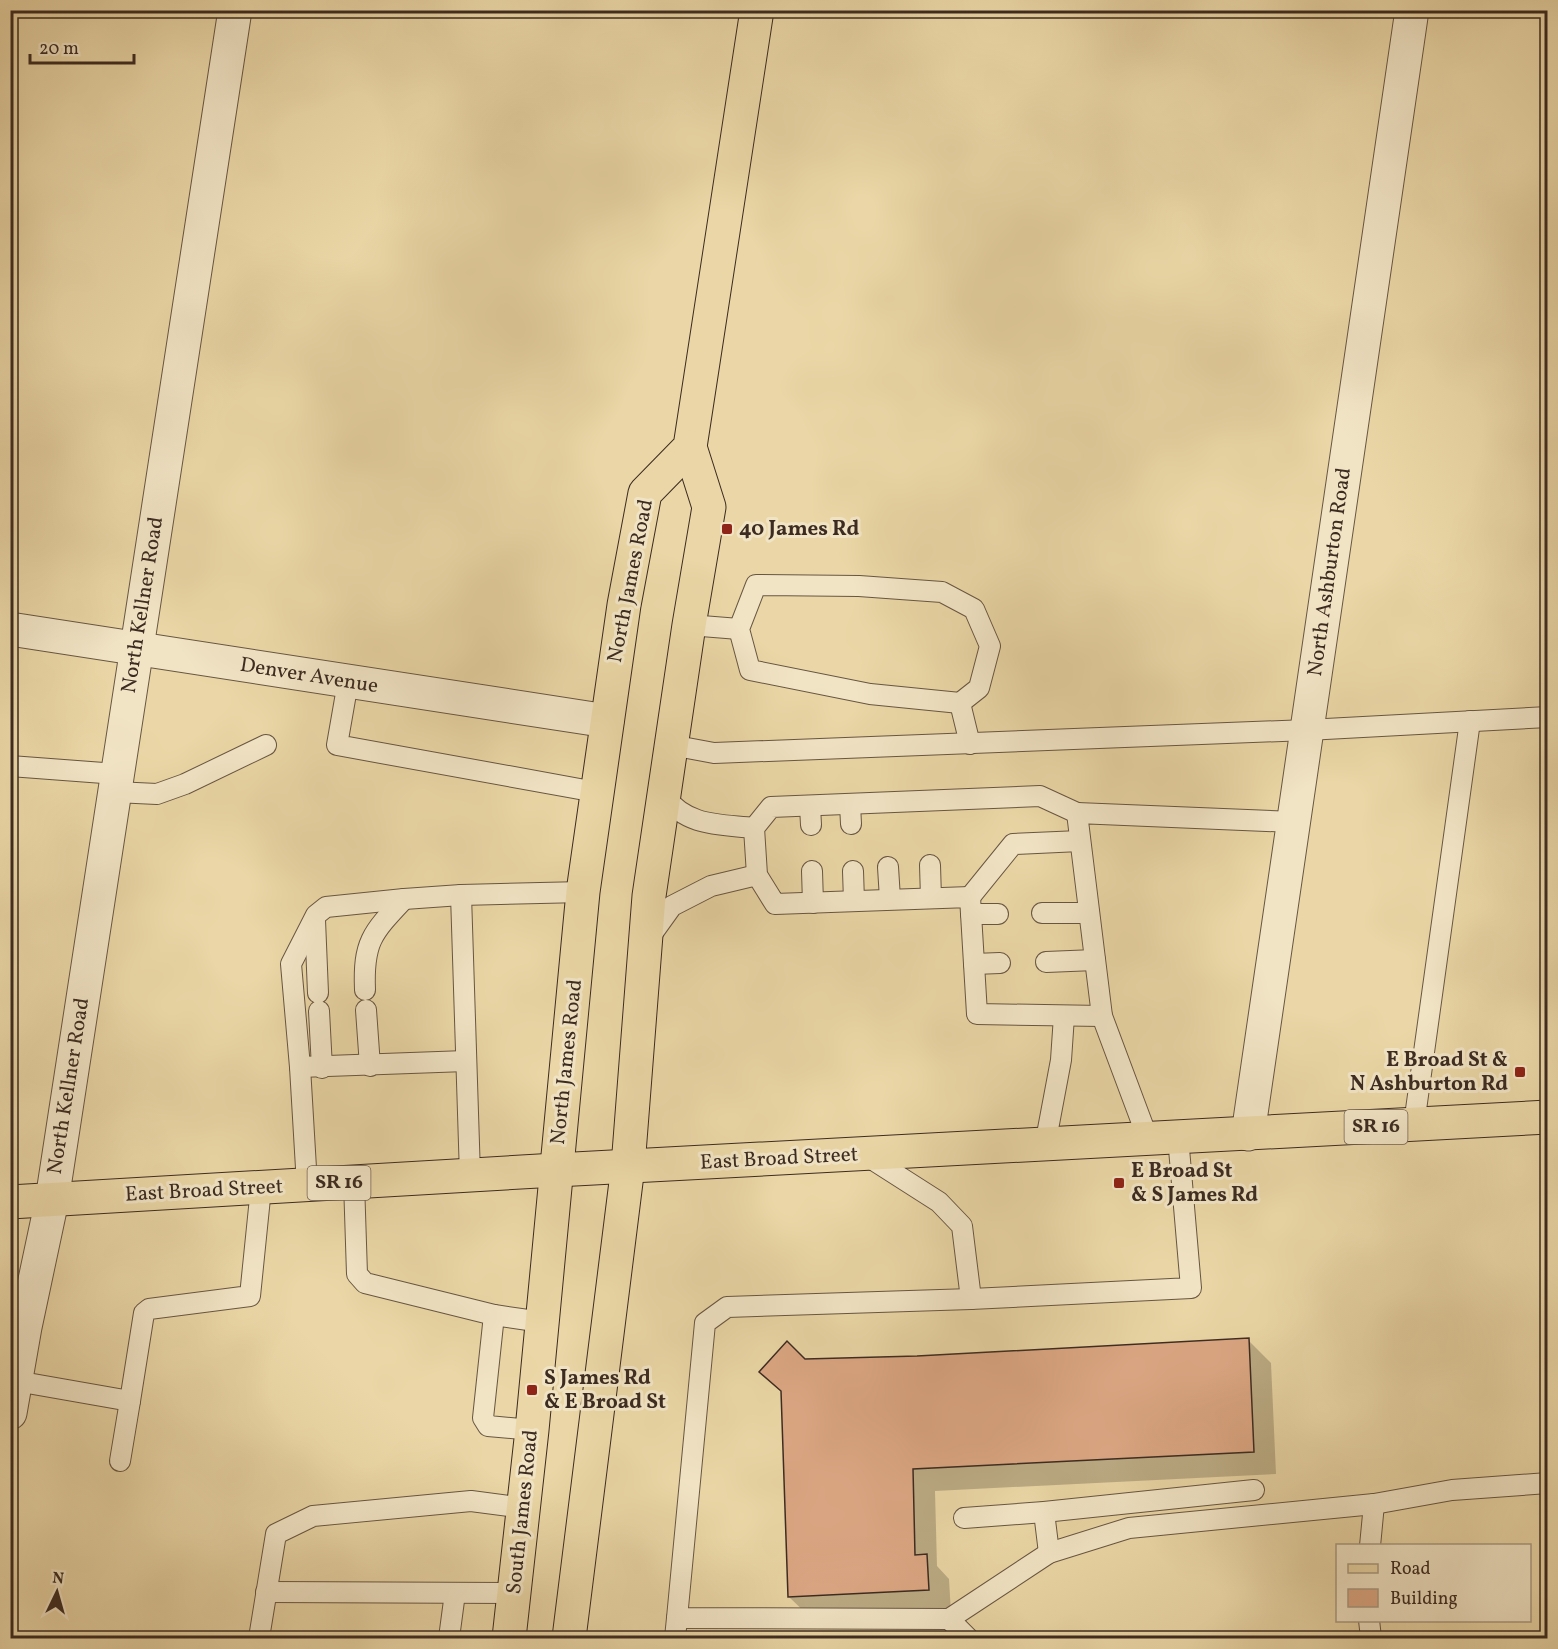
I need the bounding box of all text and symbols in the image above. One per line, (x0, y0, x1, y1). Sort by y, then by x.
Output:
scale bar (30, 27, 134, 65)
text: 20 m (39, 37, 79, 62)
street label: North Ashburton Road (1301, 466, 1359, 678)
street label: North James Road (601, 497, 661, 665)
street label: North Kellner Road (115, 515, 171, 695)
place label: 40 James Rd (739, 515, 859, 544)
marker: 40 James Rd (720, 522, 734, 536)
street label: Denver Avenue (238, 651, 380, 701)
street label: North James Road (544, 978, 590, 1146)
street label: North Kellner Road (41, 996, 97, 1176)
place label: E Broad St & N Ashburton Rd (1350, 1046, 1508, 1099)
marker: E Broad St & N Ashburton Rd (1513, 1065, 1527, 1079)
road number: SR 16 (1344, 1110, 1408, 1144)
street label: East Broad Street (699, 1140, 859, 1178)
place label: E Broad St & S James Rd (1131, 1157, 1258, 1210)
road number: SR 16 (308, 1166, 370, 1200)
street label: East Broad Street (124, 1172, 284, 1210)
marker: E Broad St & S James Rd (1112, 1176, 1126, 1190)
place label: S James Rd & E Broad St (544, 1364, 666, 1417)
marker: S James Rd & E Broad St (525, 1383, 539, 1397)
street label: South James Road (500, 1428, 546, 1596)
legend (1336, 1544, 1531, 1622)
text: Road (1390, 1557, 1431, 1582)
north arrow (27, 1562, 87, 1622)
text: N (51, 1568, 65, 1591)
text: Building (1390, 1587, 1458, 1612)

